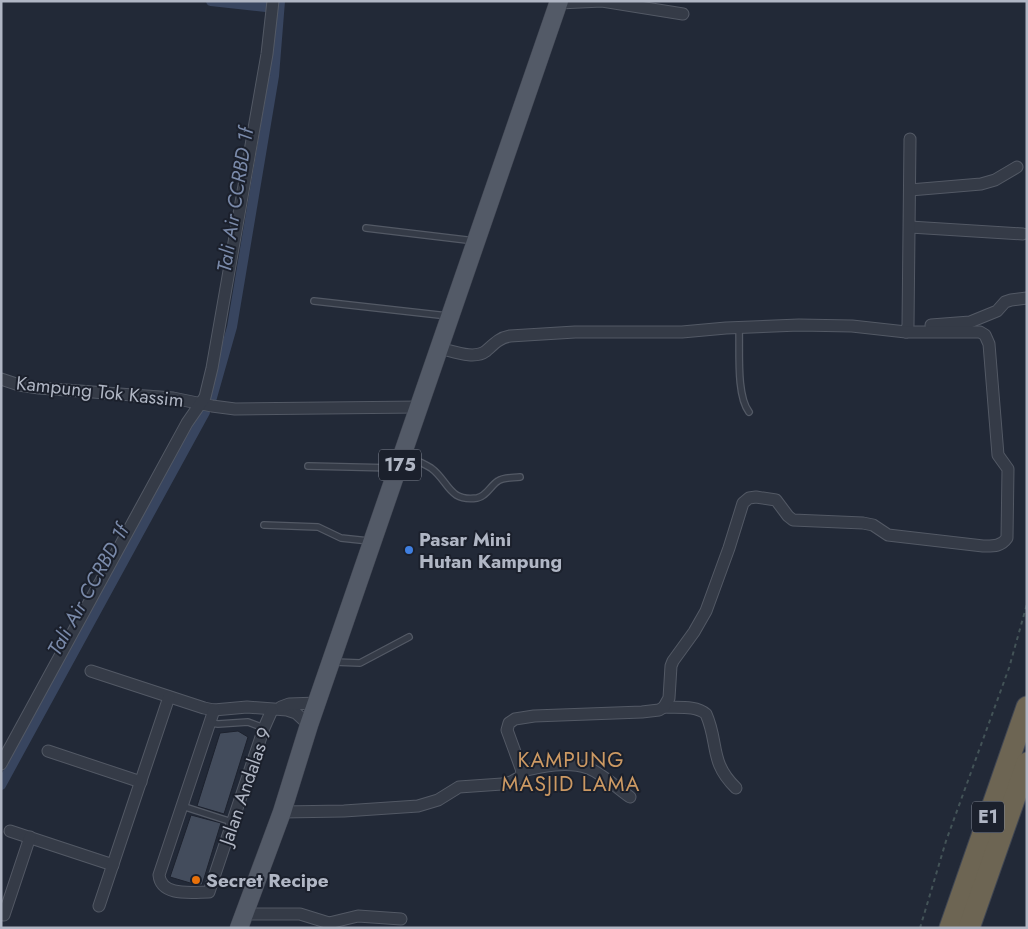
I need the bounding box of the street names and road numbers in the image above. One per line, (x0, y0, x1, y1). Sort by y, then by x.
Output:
street label: Kampung Tok Kassim (15, 369, 185, 414)
road number: 175 (379, 450, 421, 480)
street label: Jalan Andalas 9 (212, 724, 278, 852)
road number: E1 (972, 802, 1004, 832)

